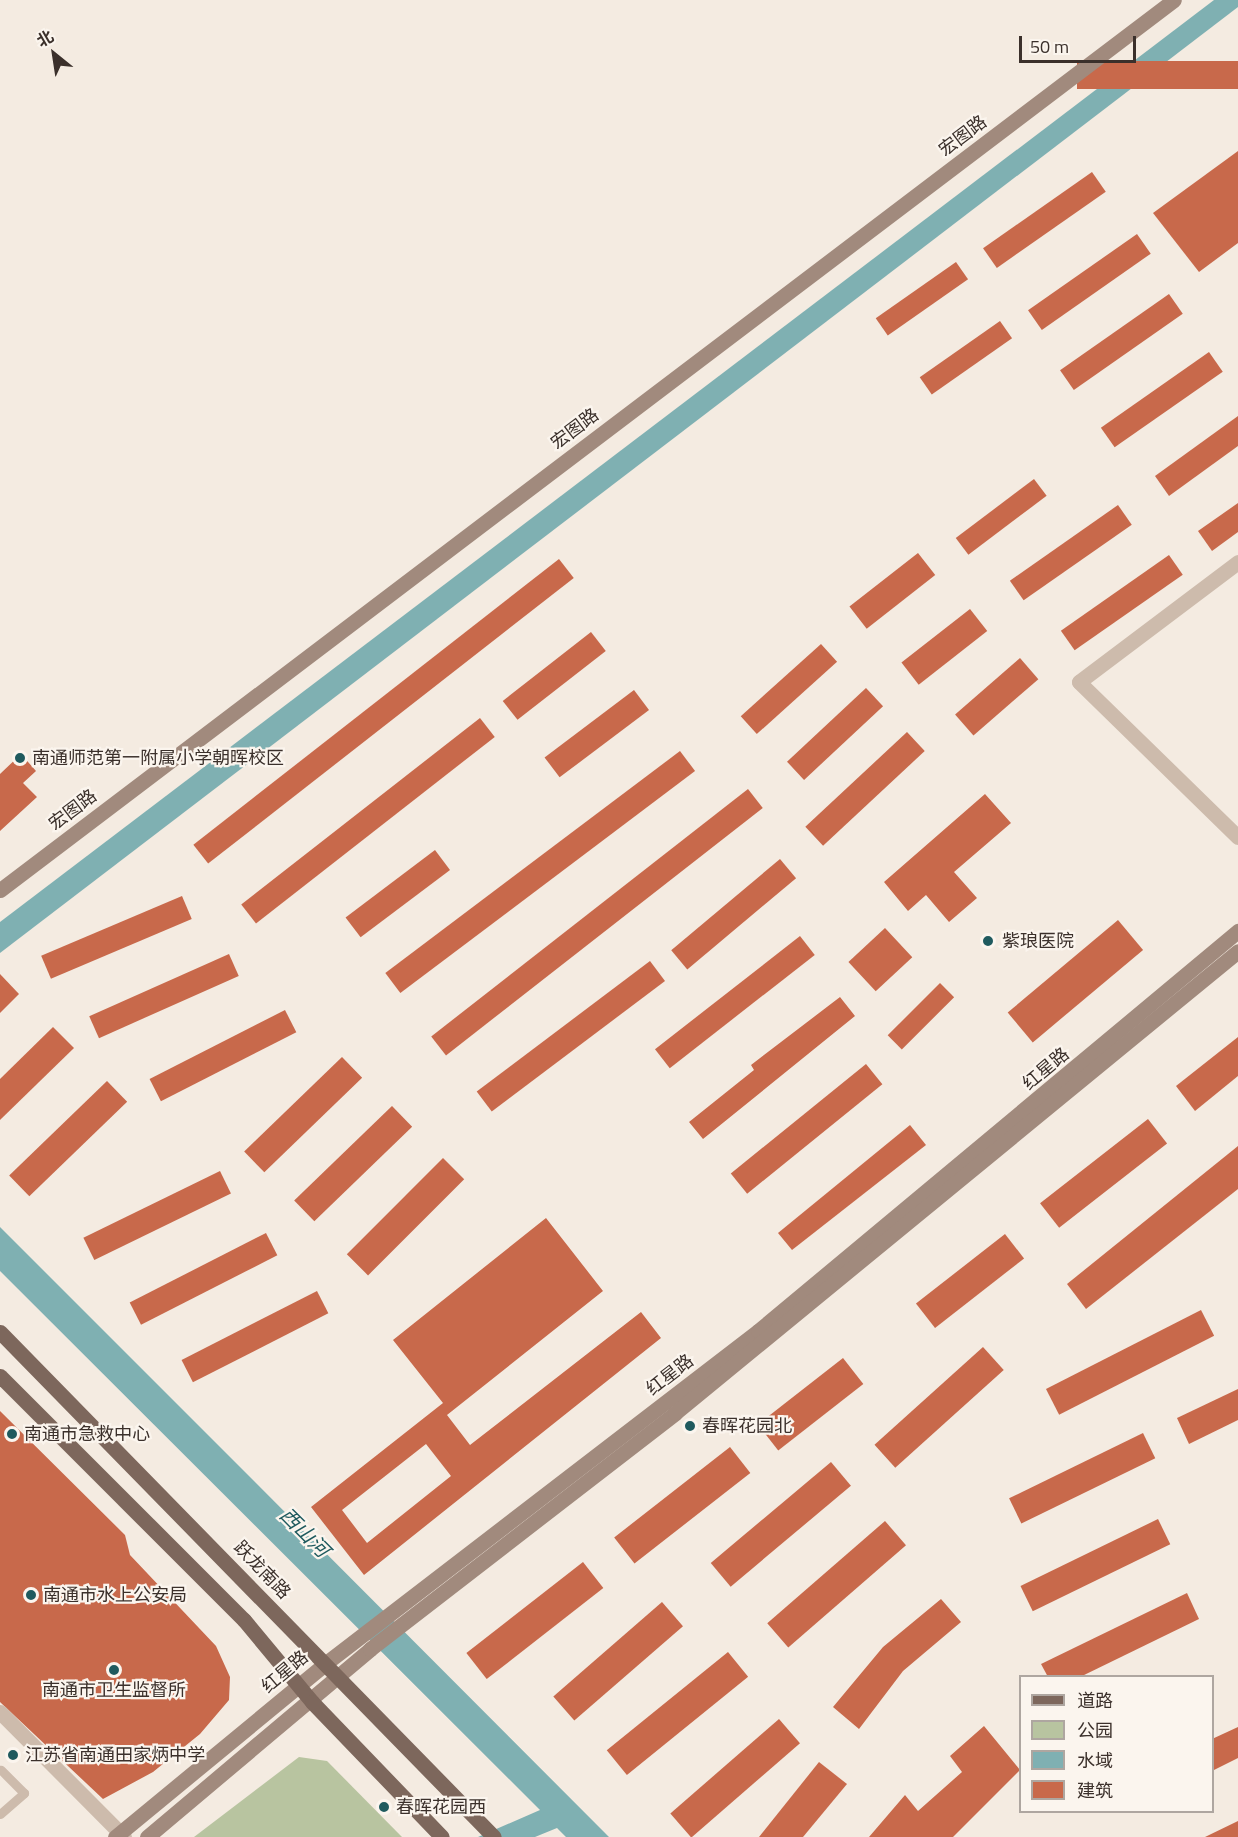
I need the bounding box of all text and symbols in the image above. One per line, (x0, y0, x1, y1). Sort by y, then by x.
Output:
north arrow (24, 24, 84, 84)
text: 北 (32, 24, 58, 53)
scale bar (1022, 24, 1139, 62)
text: 50 m (1030, 33, 1069, 60)
street label: 宏图路 (935, 111, 991, 161)
street label: 宏图路 (547, 404, 603, 454)
place label: 南通师范第一附属小学朝晖校区 (32, 747, 284, 769)
marker: 南通师范第一附属小学朝晖校区 (13, 751, 27, 765)
street label: 宏图路 (45, 785, 101, 835)
place label: 紫琅医院 (1002, 930, 1074, 952)
marker: 紫琅医院 (979, 932, 997, 950)
street label: 红星路 (1018, 1043, 1074, 1095)
street label: 红星路 (642, 1350, 698, 1400)
place label: 春晖花园北 (702, 1415, 792, 1437)
marker: 春晖花园北 (683, 1419, 697, 1433)
place label: 南通市急救中心 (24, 1423, 150, 1445)
marker: 南通市急救中心 (5, 1427, 19, 1441)
water label: 西山河 (275, 1502, 335, 1562)
street label: 跃龙南路 (229, 1537, 295, 1603)
place label: 南通市水上公安局 (43, 1584, 187, 1606)
marker: 南通市水上公安局 (24, 1588, 38, 1602)
street label: 红星路 (257, 1646, 313, 1698)
marker: 南通市卫生监督所 (107, 1663, 121, 1677)
legend (1019, 1675, 1214, 1813)
place label: 南通市卫生监督所 (42, 1679, 186, 1701)
text: 道路 (1077, 1687, 1113, 1714)
text: 公园 (1077, 1717, 1113, 1744)
place label: 江苏省南通田家炳中学 (25, 1744, 205, 1766)
text: 水域 (1077, 1747, 1113, 1774)
marker: 江苏省南通田家炳中学 (6, 1748, 20, 1762)
text: 建筑 (1077, 1777, 1113, 1804)
place label: 春晖花园西 (396, 1796, 486, 1818)
marker: 春晖花园西 (377, 1800, 391, 1814)

